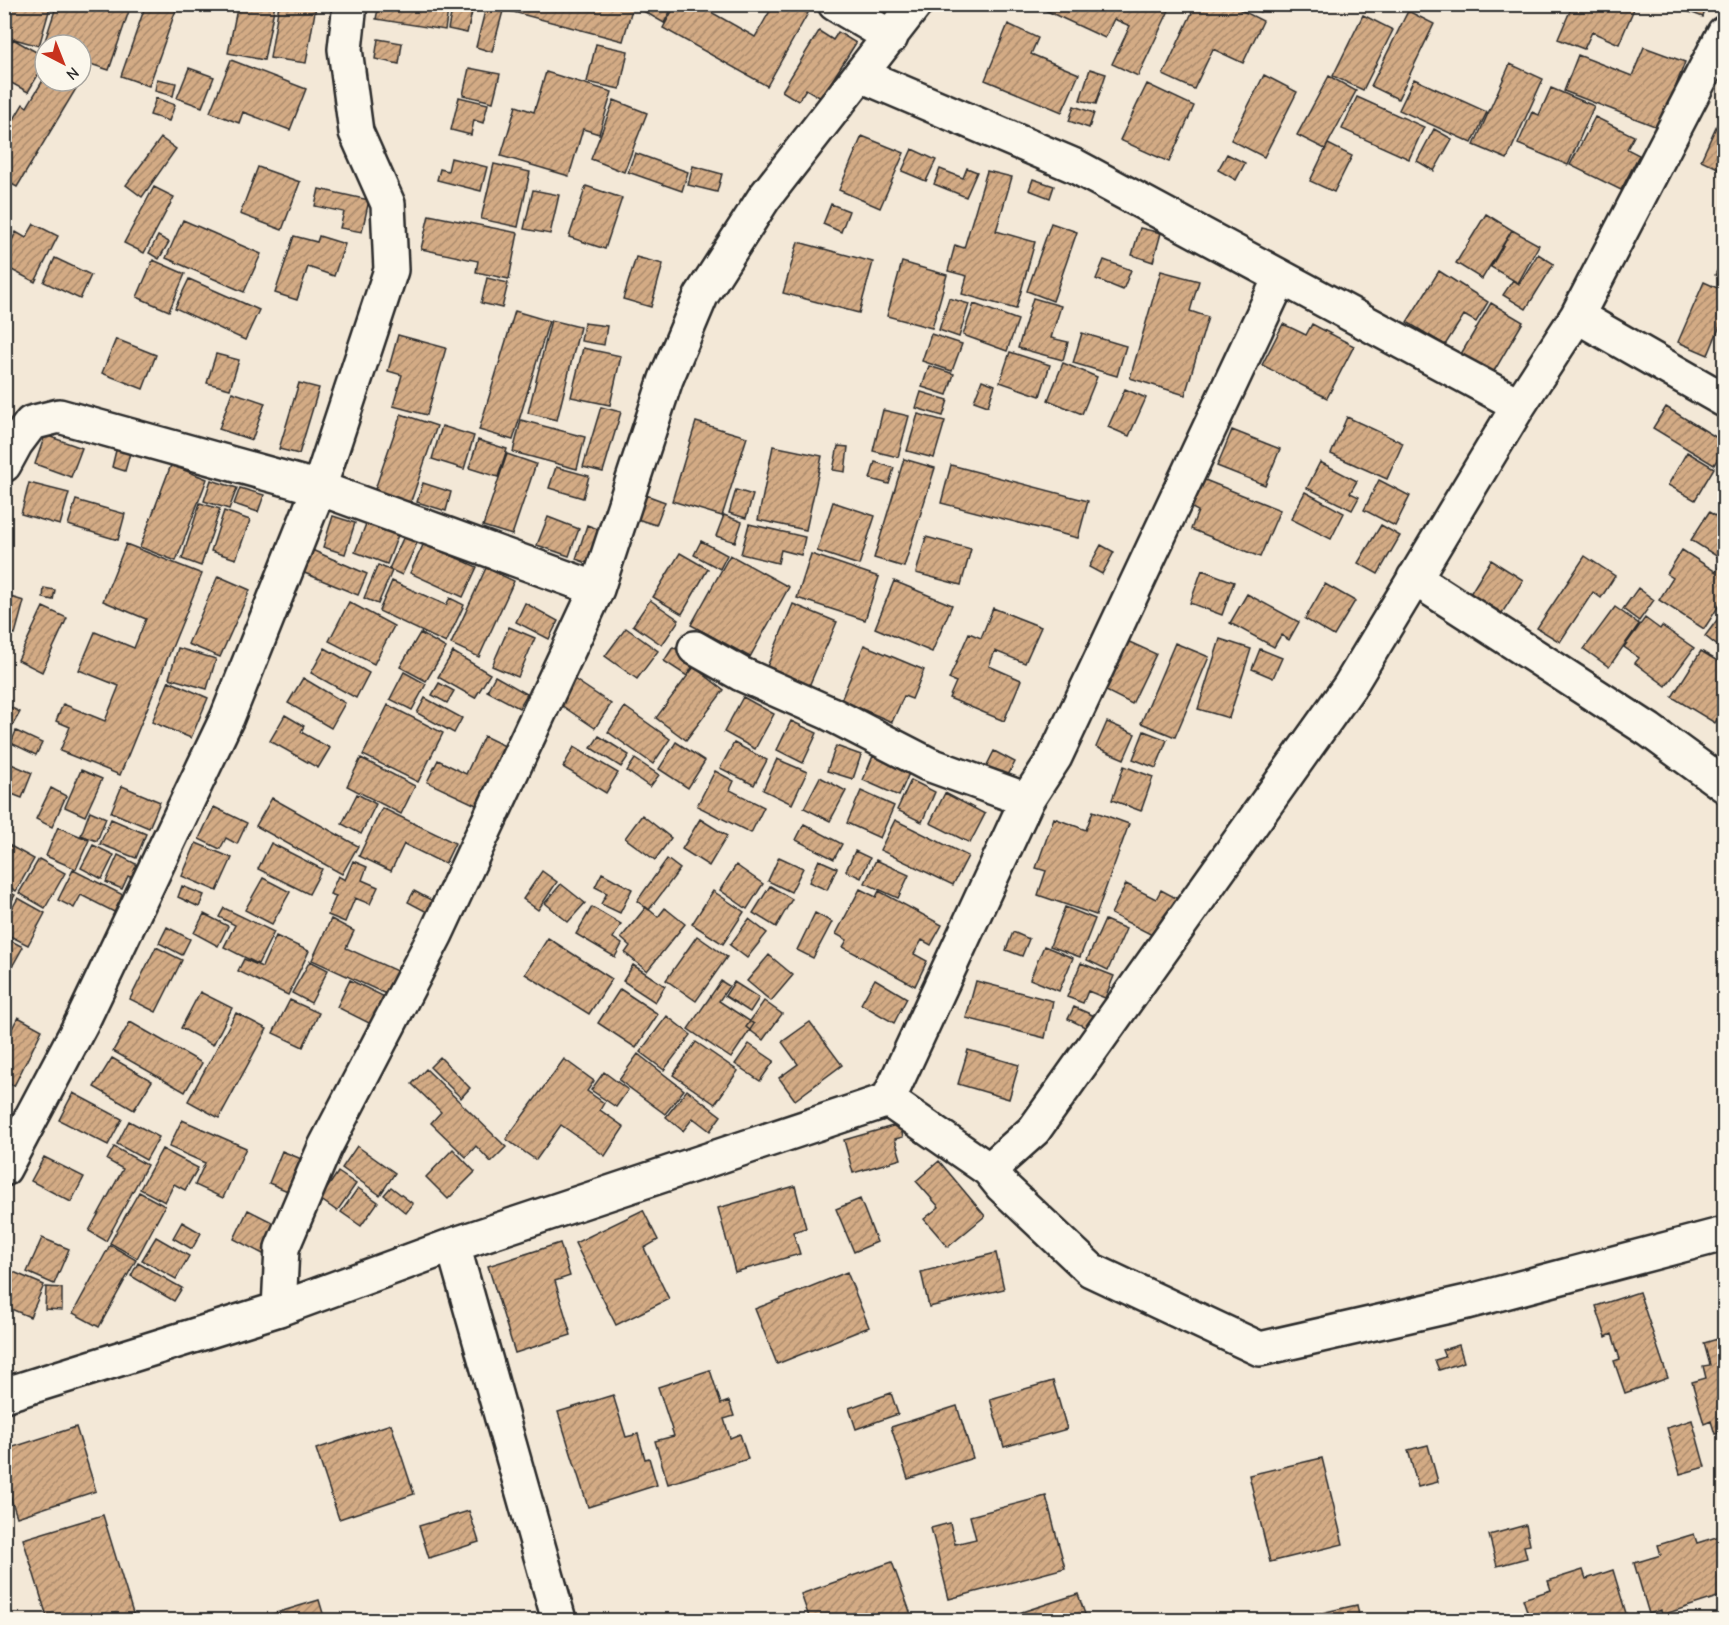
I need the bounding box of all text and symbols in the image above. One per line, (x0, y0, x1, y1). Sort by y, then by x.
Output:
north arrow (33, 33, 93, 93)
text: N (62, 63, 82, 84)

